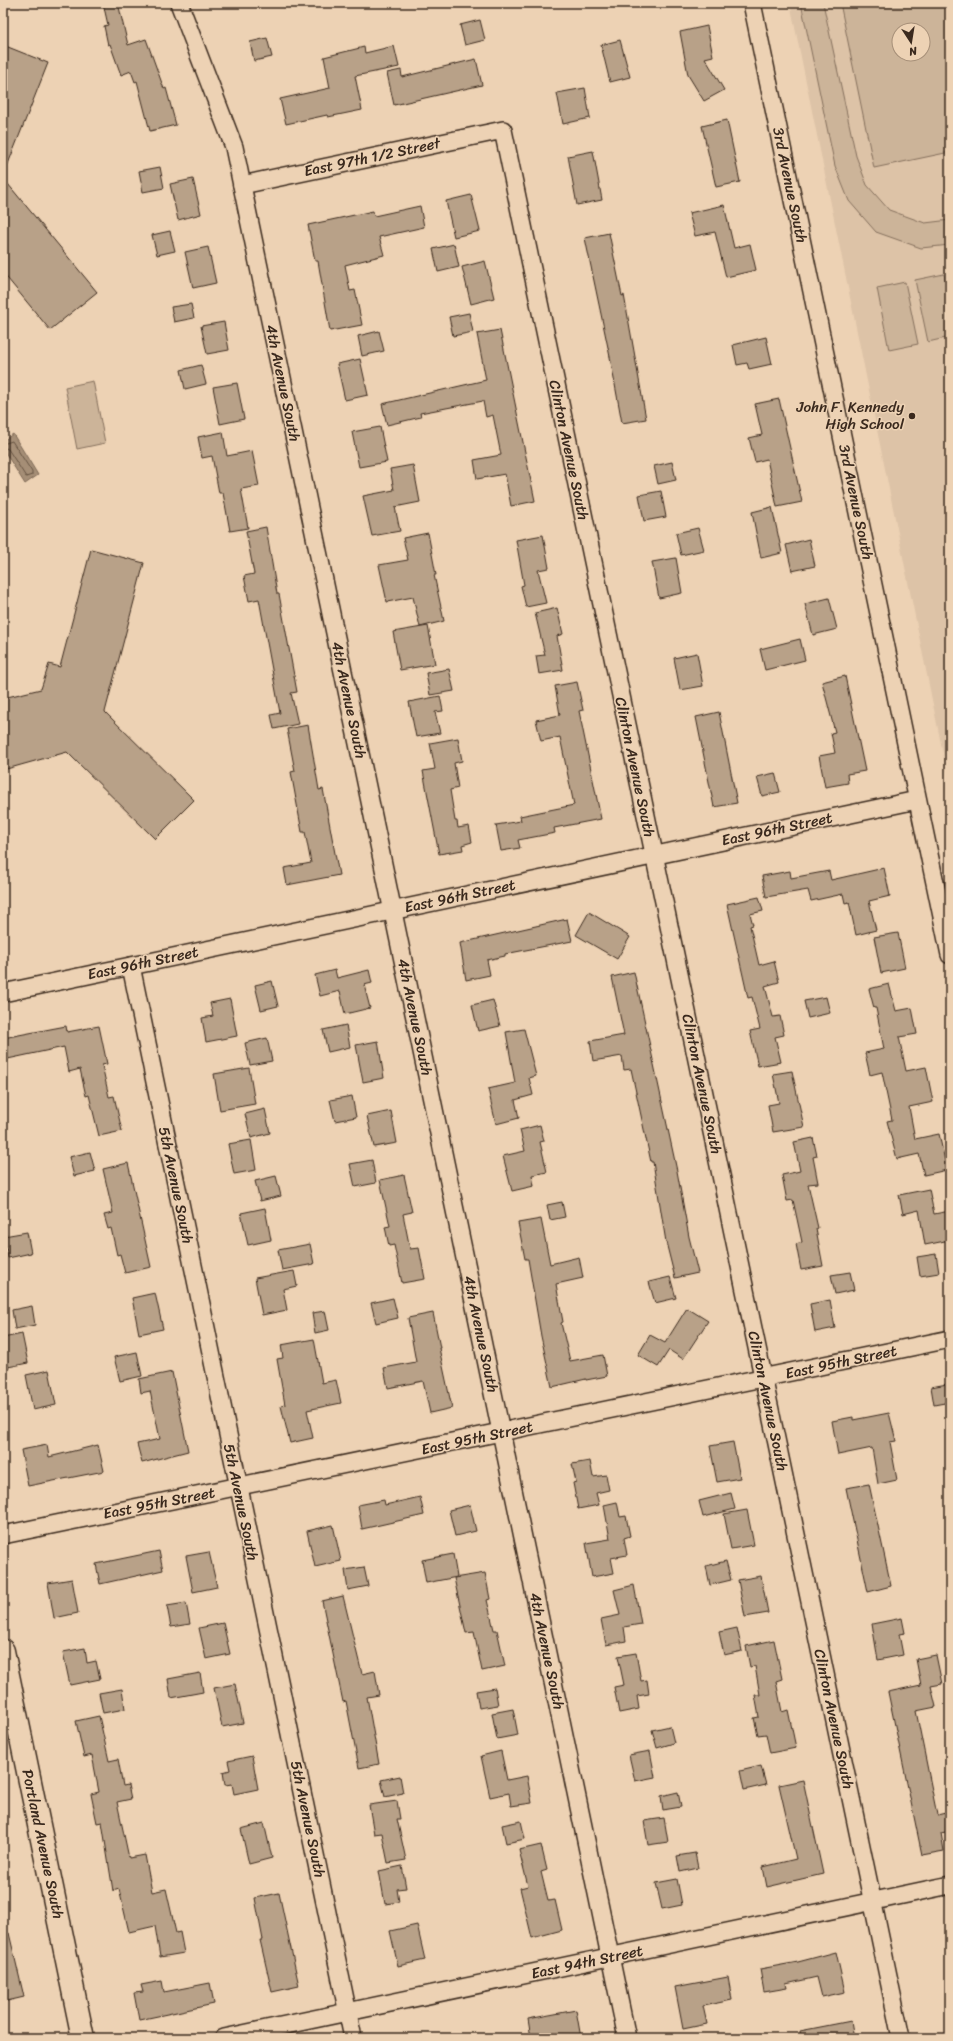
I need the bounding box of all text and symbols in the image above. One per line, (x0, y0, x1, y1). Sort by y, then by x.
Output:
north arrow (891, 22, 931, 62)
text: N (907, 41, 920, 61)
street label: 3rd Avenue South (765, 125, 815, 245)
street label: East 97th 1/2 Street (301, 130, 444, 184)
street label: 4th Avenue South (258, 322, 308, 444)
street label: Clinton Avenue South (541, 378, 597, 523)
place label: John F. Kennedy High School (796, 394, 905, 437)
marker: John F. Kennedy High School (907, 411, 917, 421)
street label: 3rd Avenue South (831, 442, 881, 562)
street label: 4th Avenue South (324, 639, 374, 761)
street label: Clinton Avenue South (607, 695, 663, 840)
street label: East 96th Street (719, 804, 835, 853)
street label: East 96th Street (402, 871, 518, 920)
street label: East 96th Street (85, 938, 201, 987)
street label: 4th Avenue South (390, 956, 440, 1078)
street label: Clinton Avenue South (674, 1012, 730, 1157)
street label: 5th Avenue South (151, 1124, 201, 1246)
street label: 4th Avenue South (456, 1273, 506, 1395)
street label: Clinton Avenue South (740, 1329, 796, 1474)
street label: East 95th Street (783, 1337, 900, 1387)
street label: East 95th Street (419, 1413, 536, 1463)
street label: 5th Avenue South (216, 1441, 266, 1563)
street label: East 95th Street (101, 1479, 218, 1527)
street label: 4th Avenue South (522, 1590, 572, 1712)
street label: Clinton Avenue South (806, 1647, 862, 1792)
street label: 5th Avenue South (283, 1758, 333, 1880)
street label: Portland Avenue South (14, 1767, 72, 1921)
street label: East 94th Street (529, 1937, 646, 1987)

